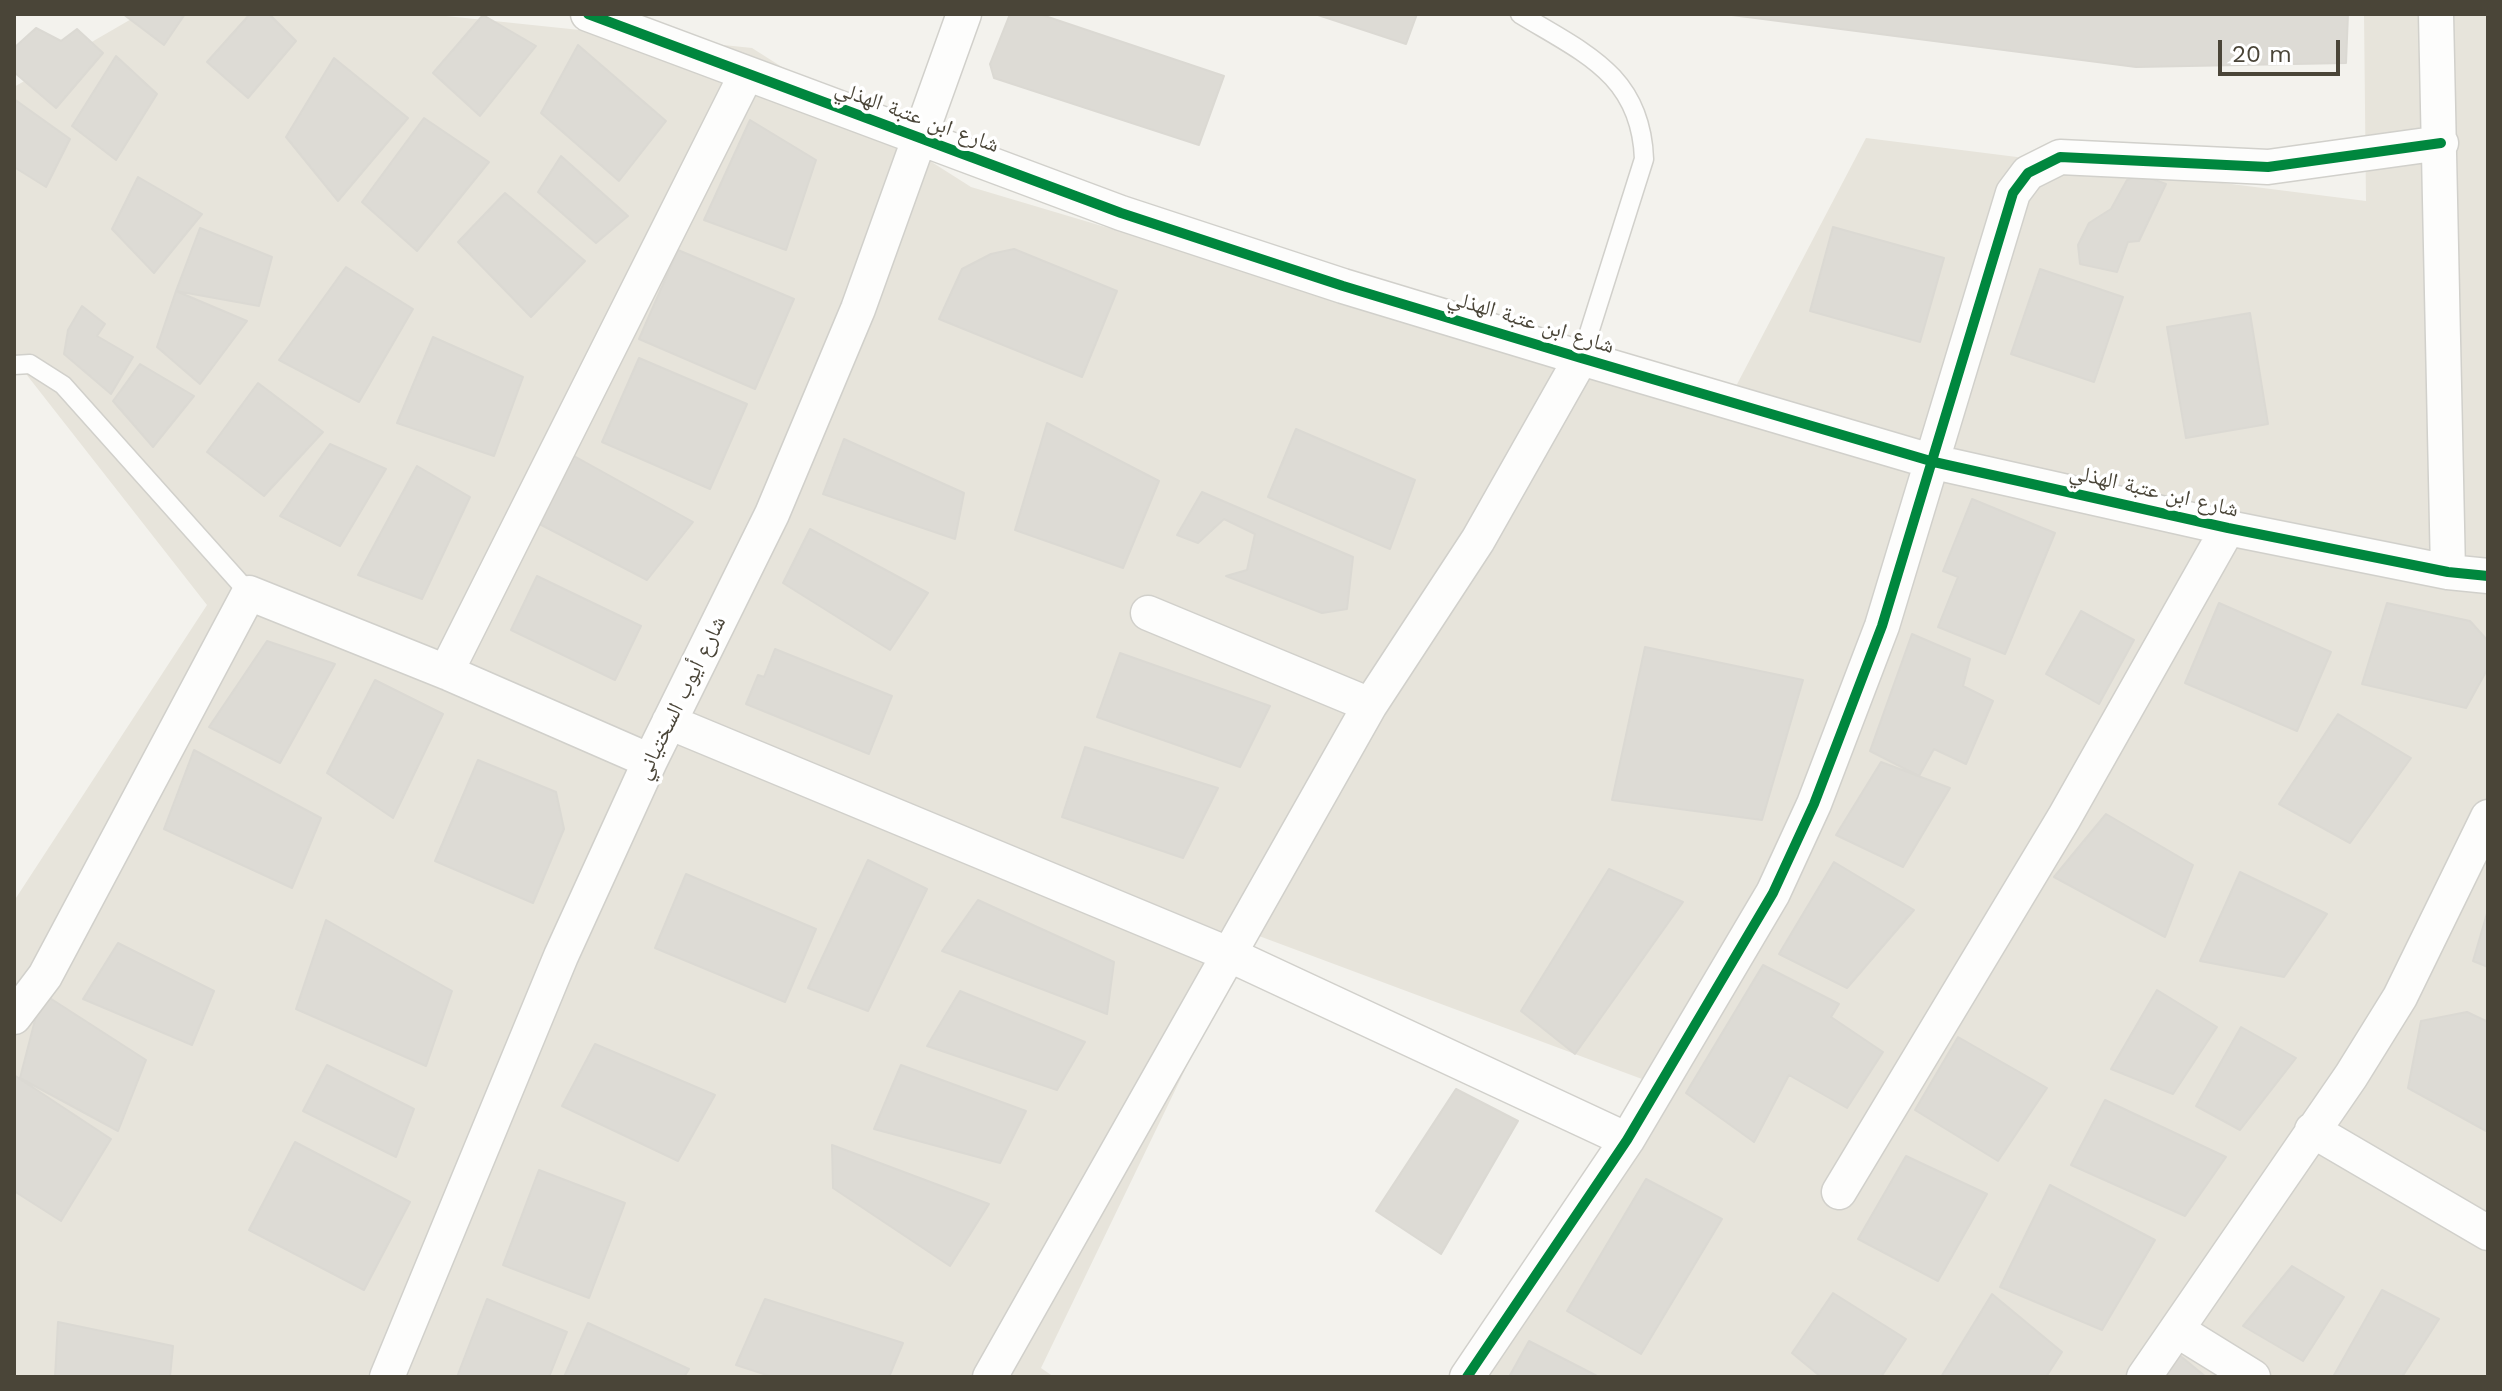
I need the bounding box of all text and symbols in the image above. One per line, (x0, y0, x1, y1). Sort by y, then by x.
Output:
scale bar (2222, 24, 2344, 74)
text: 20 m (2232, 40, 2292, 68)
street label: شارع ابن عتبة الهذلي (831, 75, 1003, 159)
street label: شارع ابن عتبة الهذلي (1445, 284, 1617, 360)
street label: شارع ابن عتبة الهذلي (2067, 459, 2241, 523)
street label: شارع أيوب السختياني (630, 612, 732, 784)

